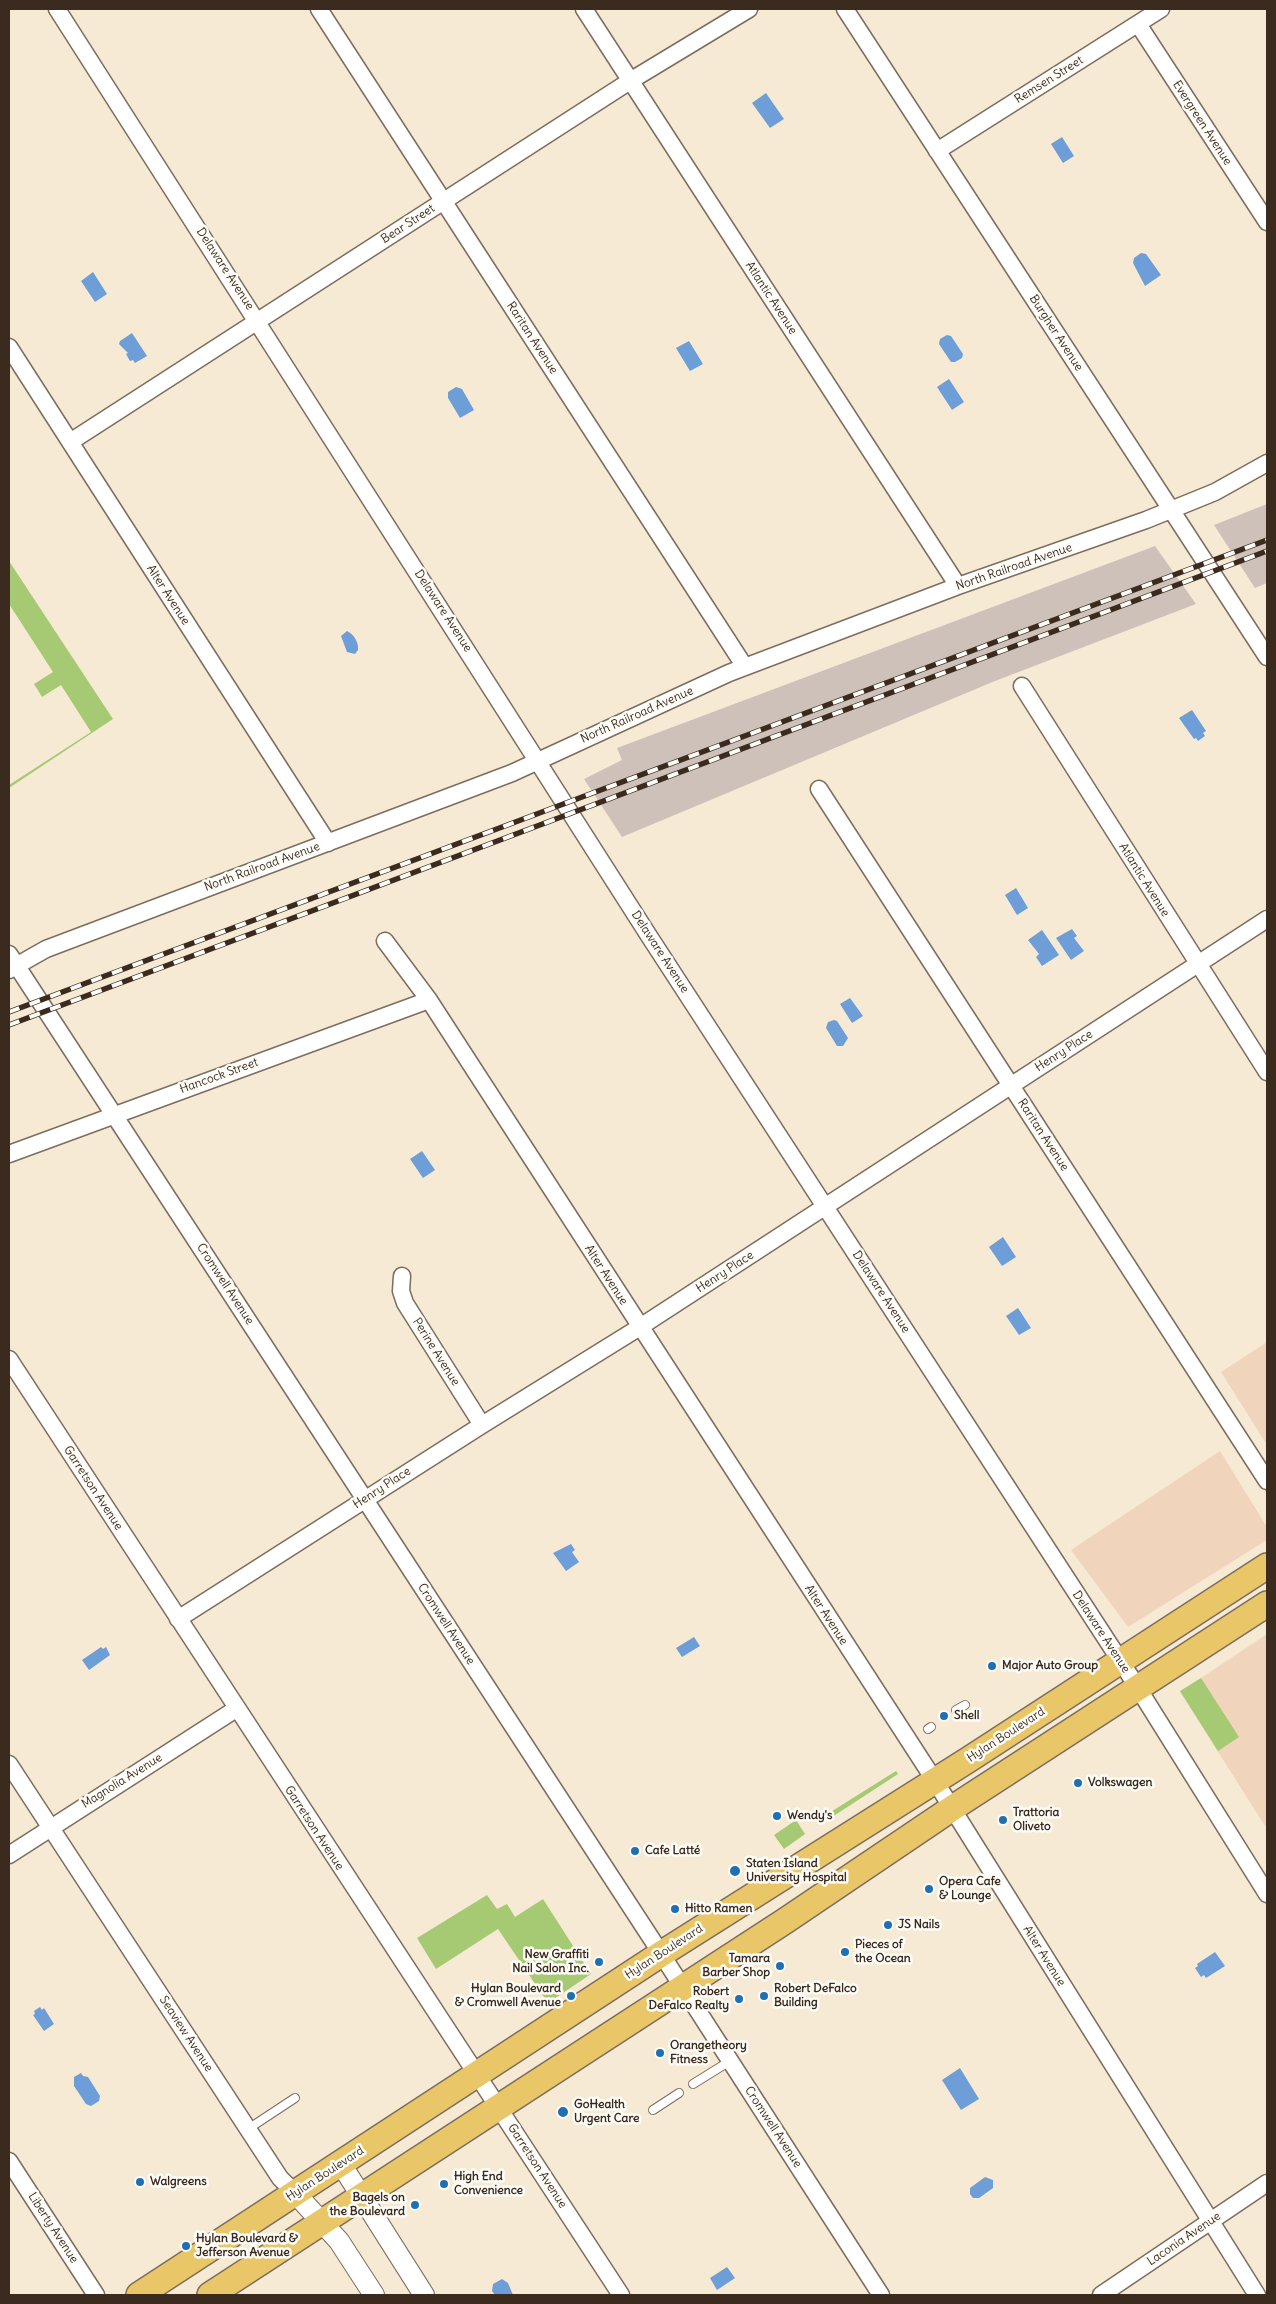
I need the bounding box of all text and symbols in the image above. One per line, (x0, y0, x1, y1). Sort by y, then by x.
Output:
street label: Remsen Street (1012, 53, 1086, 107)
street label: Evergreen Avenue (1169, 78, 1235, 168)
street label: Bear Street (379, 201, 437, 247)
street label: Delaware Avenue (193, 225, 257, 313)
street label: Atlantic Avenue (742, 259, 800, 337)
street label: Burgher Avenue (1026, 292, 1086, 374)
street label: Raritan Avenue (503, 299, 561, 377)
street label: North Railroad Avenue (954, 540, 1074, 594)
street label: Alter Avenue (143, 562, 193, 628)
street label: Delaware Avenue (411, 567, 475, 655)
street label: North Railroad Avenue (578, 684, 696, 746)
street label: North Railroad Avenue (202, 839, 322, 895)
street label: Atlantic Avenue (1116, 841, 1172, 919)
street label: Delaware Avenue (628, 908, 692, 996)
street label: Henry Place (1033, 1027, 1095, 1075)
street label: Hancock Street (178, 1055, 260, 1097)
street label: Raritan Avenue (1014, 1096, 1072, 1174)
street label: Cromwell Avenue (193, 1241, 257, 1327)
street label: Alter Avenue (581, 1242, 631, 1308)
street label: Henry Place (694, 1248, 756, 1296)
street label: Delaware Avenue (849, 1248, 913, 1336)
street label: Perine Avenue (409, 1315, 463, 1389)
street label: Garretson Avenue (60, 1443, 126, 1533)
street label: Henry Place (351, 1464, 413, 1512)
street label: Cromwell Avenue (414, 1581, 478, 1667)
street label: Alter Avenue (801, 1582, 851, 1648)
street label: Delaware Avenue (1069, 1588, 1133, 1676)
place label: Major Auto Group (1002, 1659, 1098, 1673)
marker: Major Auto Group (986, 1660, 998, 1672)
street label: Hylan Boulevard (964, 1704, 1048, 1766)
place label: Shell (954, 1709, 979, 1723)
marker: Shell (938, 1710, 950, 1722)
street label: Magnolia Avenue (79, 1750, 165, 1812)
place label: Volkswagen (1088, 1776, 1152, 1790)
marker: Volkswagen (1072, 1777, 1084, 1789)
street label: Garretson Avenue (281, 1783, 347, 1873)
place label: Trattoria Oliveto (1013, 1806, 1059, 1834)
place label: Wendy's (787, 1809, 832, 1823)
marker: Wendy's (771, 1810, 783, 1822)
marker: Trattoria Oliveto (997, 1814, 1009, 1826)
place label: Cafe Latté (645, 1844, 700, 1858)
marker: Cafe Latté (629, 1845, 641, 1857)
place label: Staten Island University Hospital (746, 1857, 847, 1885)
marker: Staten Island University Hospital (728, 1864, 742, 1878)
place label: Opera Cafe & Lounge (939, 1875, 1001, 1903)
marker: Opera Cafe & Lounge (923, 1883, 935, 1895)
place label: Hitto Ramen (685, 1902, 752, 1916)
marker: Hitto Ramen (669, 1903, 681, 1915)
place label: JS Nails (898, 1918, 940, 1932)
marker: JS Nails (882, 1919, 894, 1931)
street label: Hylan Boulevard (622, 1921, 706, 1983)
street label: Alter Avenue (1020, 1923, 1068, 1989)
place label: Pieces of the Ocean (855, 1938, 911, 1966)
marker: Pieces of the Ocean (839, 1946, 851, 1958)
place label: New Graffiti Nail Salon Inc. (512, 1948, 589, 1976)
place label: Tamara Barber Shop (702, 1952, 770, 1980)
marker: New Graffiti Nail Salon Inc. (593, 1956, 605, 1968)
marker: Tamara Barber Shop (774, 1960, 786, 1972)
place label: Hylan Boulevard & Cromwell Avenue (455, 1982, 561, 2010)
place label: Robert DeFalco Building (774, 1982, 857, 2010)
place label: Robert DeFalco Realty (648, 1985, 729, 2013)
marker: Hylan Boulevard & Cromwell Avenue (565, 1990, 577, 2002)
marker: Robert DeFalco Building (758, 1990, 770, 2002)
street label: Seaview Avenue (156, 1993, 216, 2075)
marker: Robert DeFalco Realty (733, 1993, 745, 2005)
place label: Orangetheory Fitness (670, 2039, 747, 2067)
marker: Orangetheory Fitness (654, 2047, 666, 2059)
street label: Cromwell Avenue (741, 2084, 805, 2170)
place label: GoHealth Urgent Care (574, 2098, 639, 2126)
marker: GoHealth Urgent Care (556, 2105, 570, 2119)
street label: Garretson Avenue (504, 2121, 570, 2211)
street label: Hylan Boulevard (283, 2143, 367, 2205)
place label: High End Convenience (454, 2170, 523, 2198)
place label: Walgreens (150, 2175, 207, 2189)
marker: Walgreens (134, 2176, 146, 2188)
marker: High End Convenience (438, 2178, 450, 2190)
street label: Liberty Avenue (25, 2190, 81, 2266)
place label: Bagels on the Boulevard (330, 2191, 405, 2219)
marker: Bagels on the Boulevard (409, 2199, 421, 2211)
street label: Laconia Avenue (1145, 2209, 1223, 2269)
place label: Hylan Boulevard & Jefferson Avenue (196, 2232, 298, 2260)
marker: Hylan Boulevard & Jefferson Avenue (180, 2240, 192, 2252)

